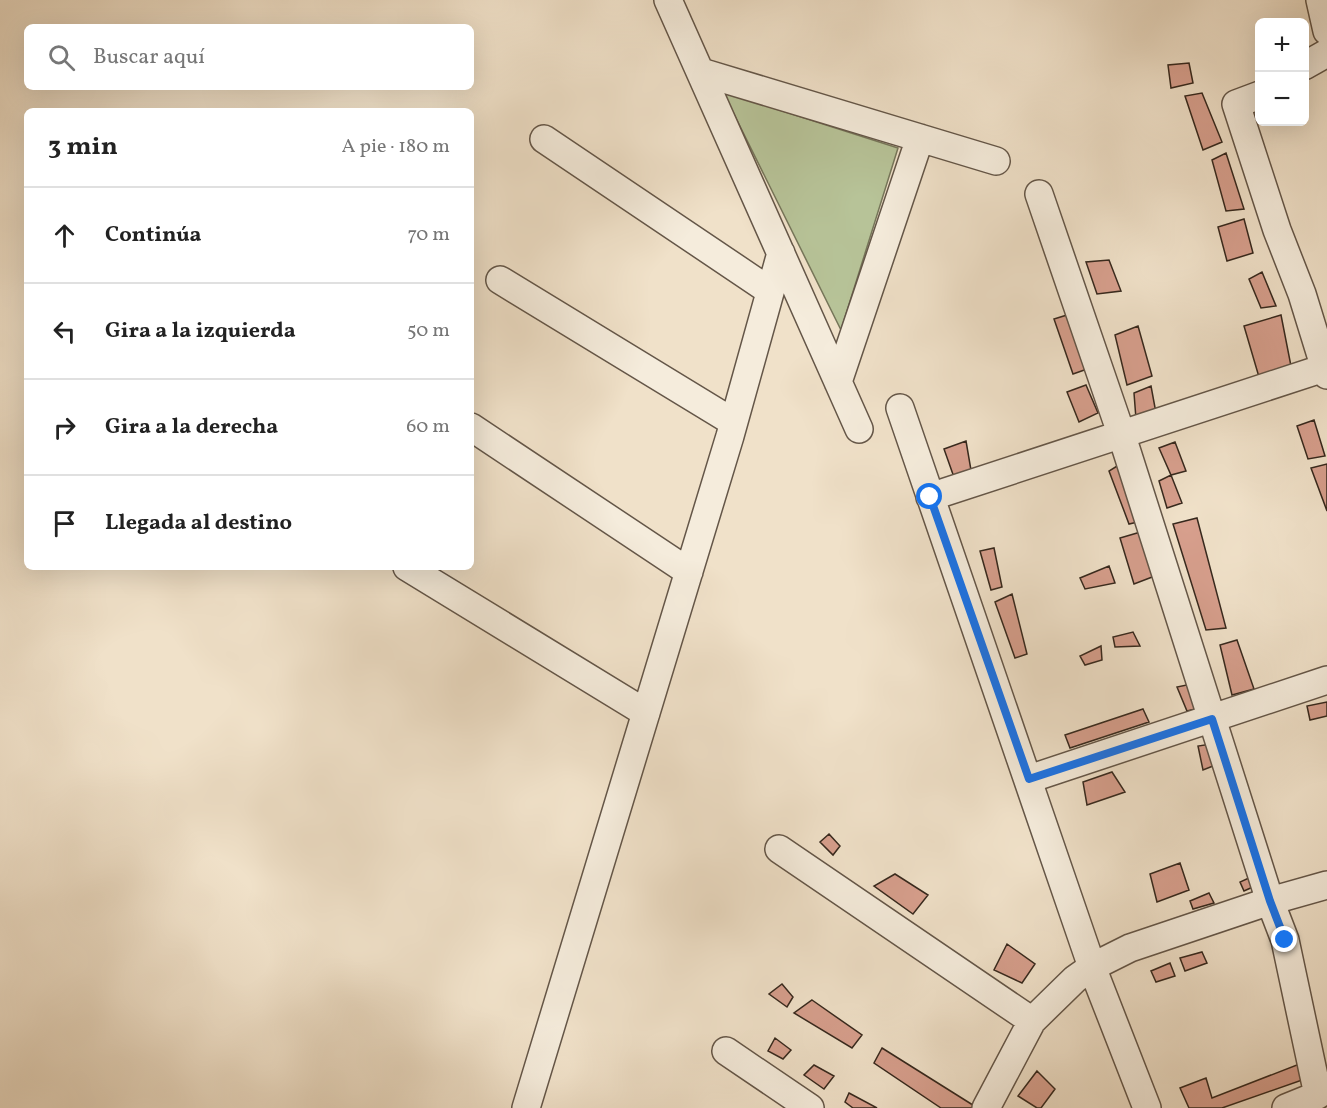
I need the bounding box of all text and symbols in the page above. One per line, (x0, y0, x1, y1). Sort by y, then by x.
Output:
map controls (1255, 18, 1309, 126)
button: + (1255, 18, 1309, 72)
search box (24, 24, 474, 90)
icon: search (45, 41, 78, 74)
text: Buscar aquí (93, 42, 205, 73)
button: − (1255, 72, 1309, 126)
text: 3 min (48, 129, 118, 165)
text: A pie · 180 m (341, 133, 450, 161)
icon: ahead (48, 219, 81, 252)
text: Continúa (105, 220, 202, 251)
text: 70 m (407, 221, 450, 249)
icon: left (48, 315, 81, 348)
text: Gira a la izquierda (105, 316, 296, 347)
text: 50 m (407, 317, 450, 345)
icon: right (48, 411, 81, 444)
text: Gira a la derecha (105, 412, 278, 443)
text: 60 m (406, 413, 450, 441)
route start (916, 483, 942, 509)
icon: arrive (48, 507, 81, 540)
text: Llegada al destino (105, 508, 292, 539)
route end (1271, 926, 1297, 952)

